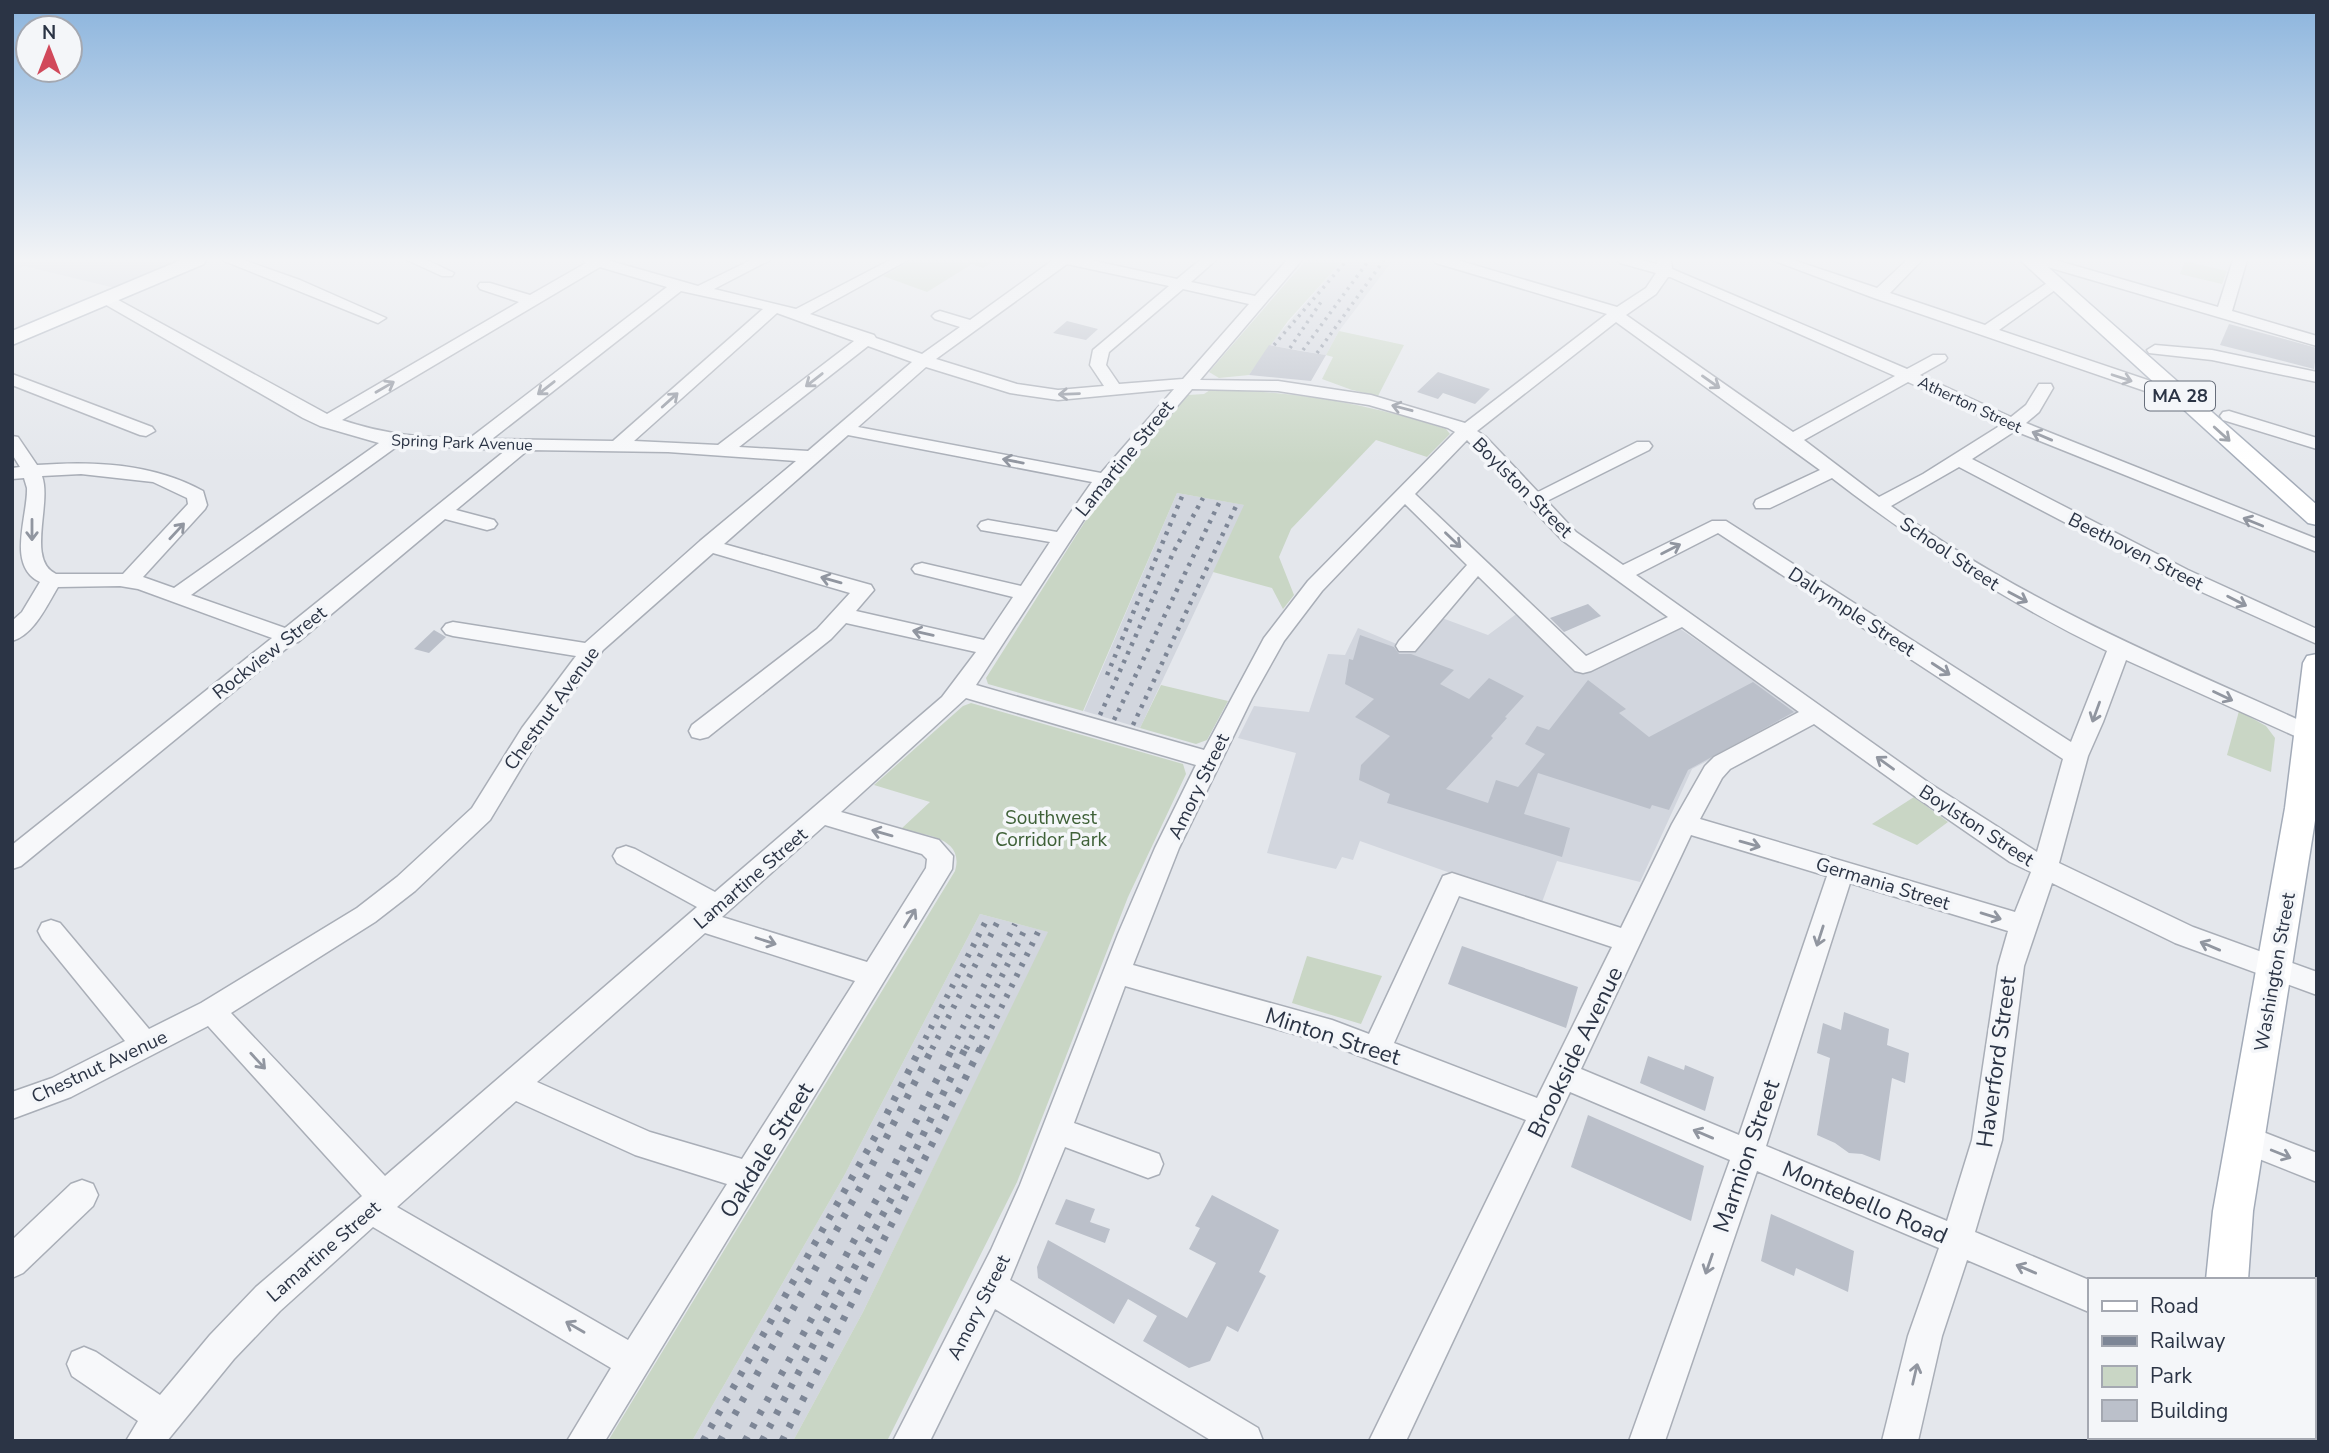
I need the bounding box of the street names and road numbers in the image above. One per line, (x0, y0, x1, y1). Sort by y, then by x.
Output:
street label: Atherton Street (1914, 371, 2025, 439)
road number: MA 28 (2145, 382, 2215, 410)
street label: Lamartine Street (1070, 395, 1180, 522)
street label: Spring Park Avenue (391, 430, 533, 456)
street label: Boylston Street (1466, 432, 1578, 544)
street label: Beethoven Street (2064, 507, 2208, 597)
street label: School Street (1895, 511, 2005, 597)
street label: Dalrymple Street (1783, 561, 1920, 663)
street label: Rockview Street (207, 600, 332, 705)
street label: Chestnut Avenue (498, 641, 606, 776)
street label: Amory Street (1162, 729, 1236, 844)
street label: Boylston Street (1914, 779, 2039, 873)
street label: Lamartine Street (688, 822, 813, 935)
street label: Germania Street (1812, 851, 1953, 917)
street label: Washington Street (2248, 890, 2302, 1054)
street label: Brookside Avenue (1521, 962, 1630, 1143)
street label: Haverford Street (1969, 974, 2024, 1150)
street label: Minton Street (1261, 1000, 1405, 1073)
street label: Chestnut Avenue (27, 1024, 172, 1110)
street label: Marmion Street (1706, 1075, 1787, 1237)
street label: Oakdale Street (712, 1076, 821, 1224)
street label: Montebello Road (1777, 1154, 1952, 1251)
street label: Lamartine Street (261, 1195, 386, 1308)
street label: Amory Street (941, 1250, 1017, 1364)

